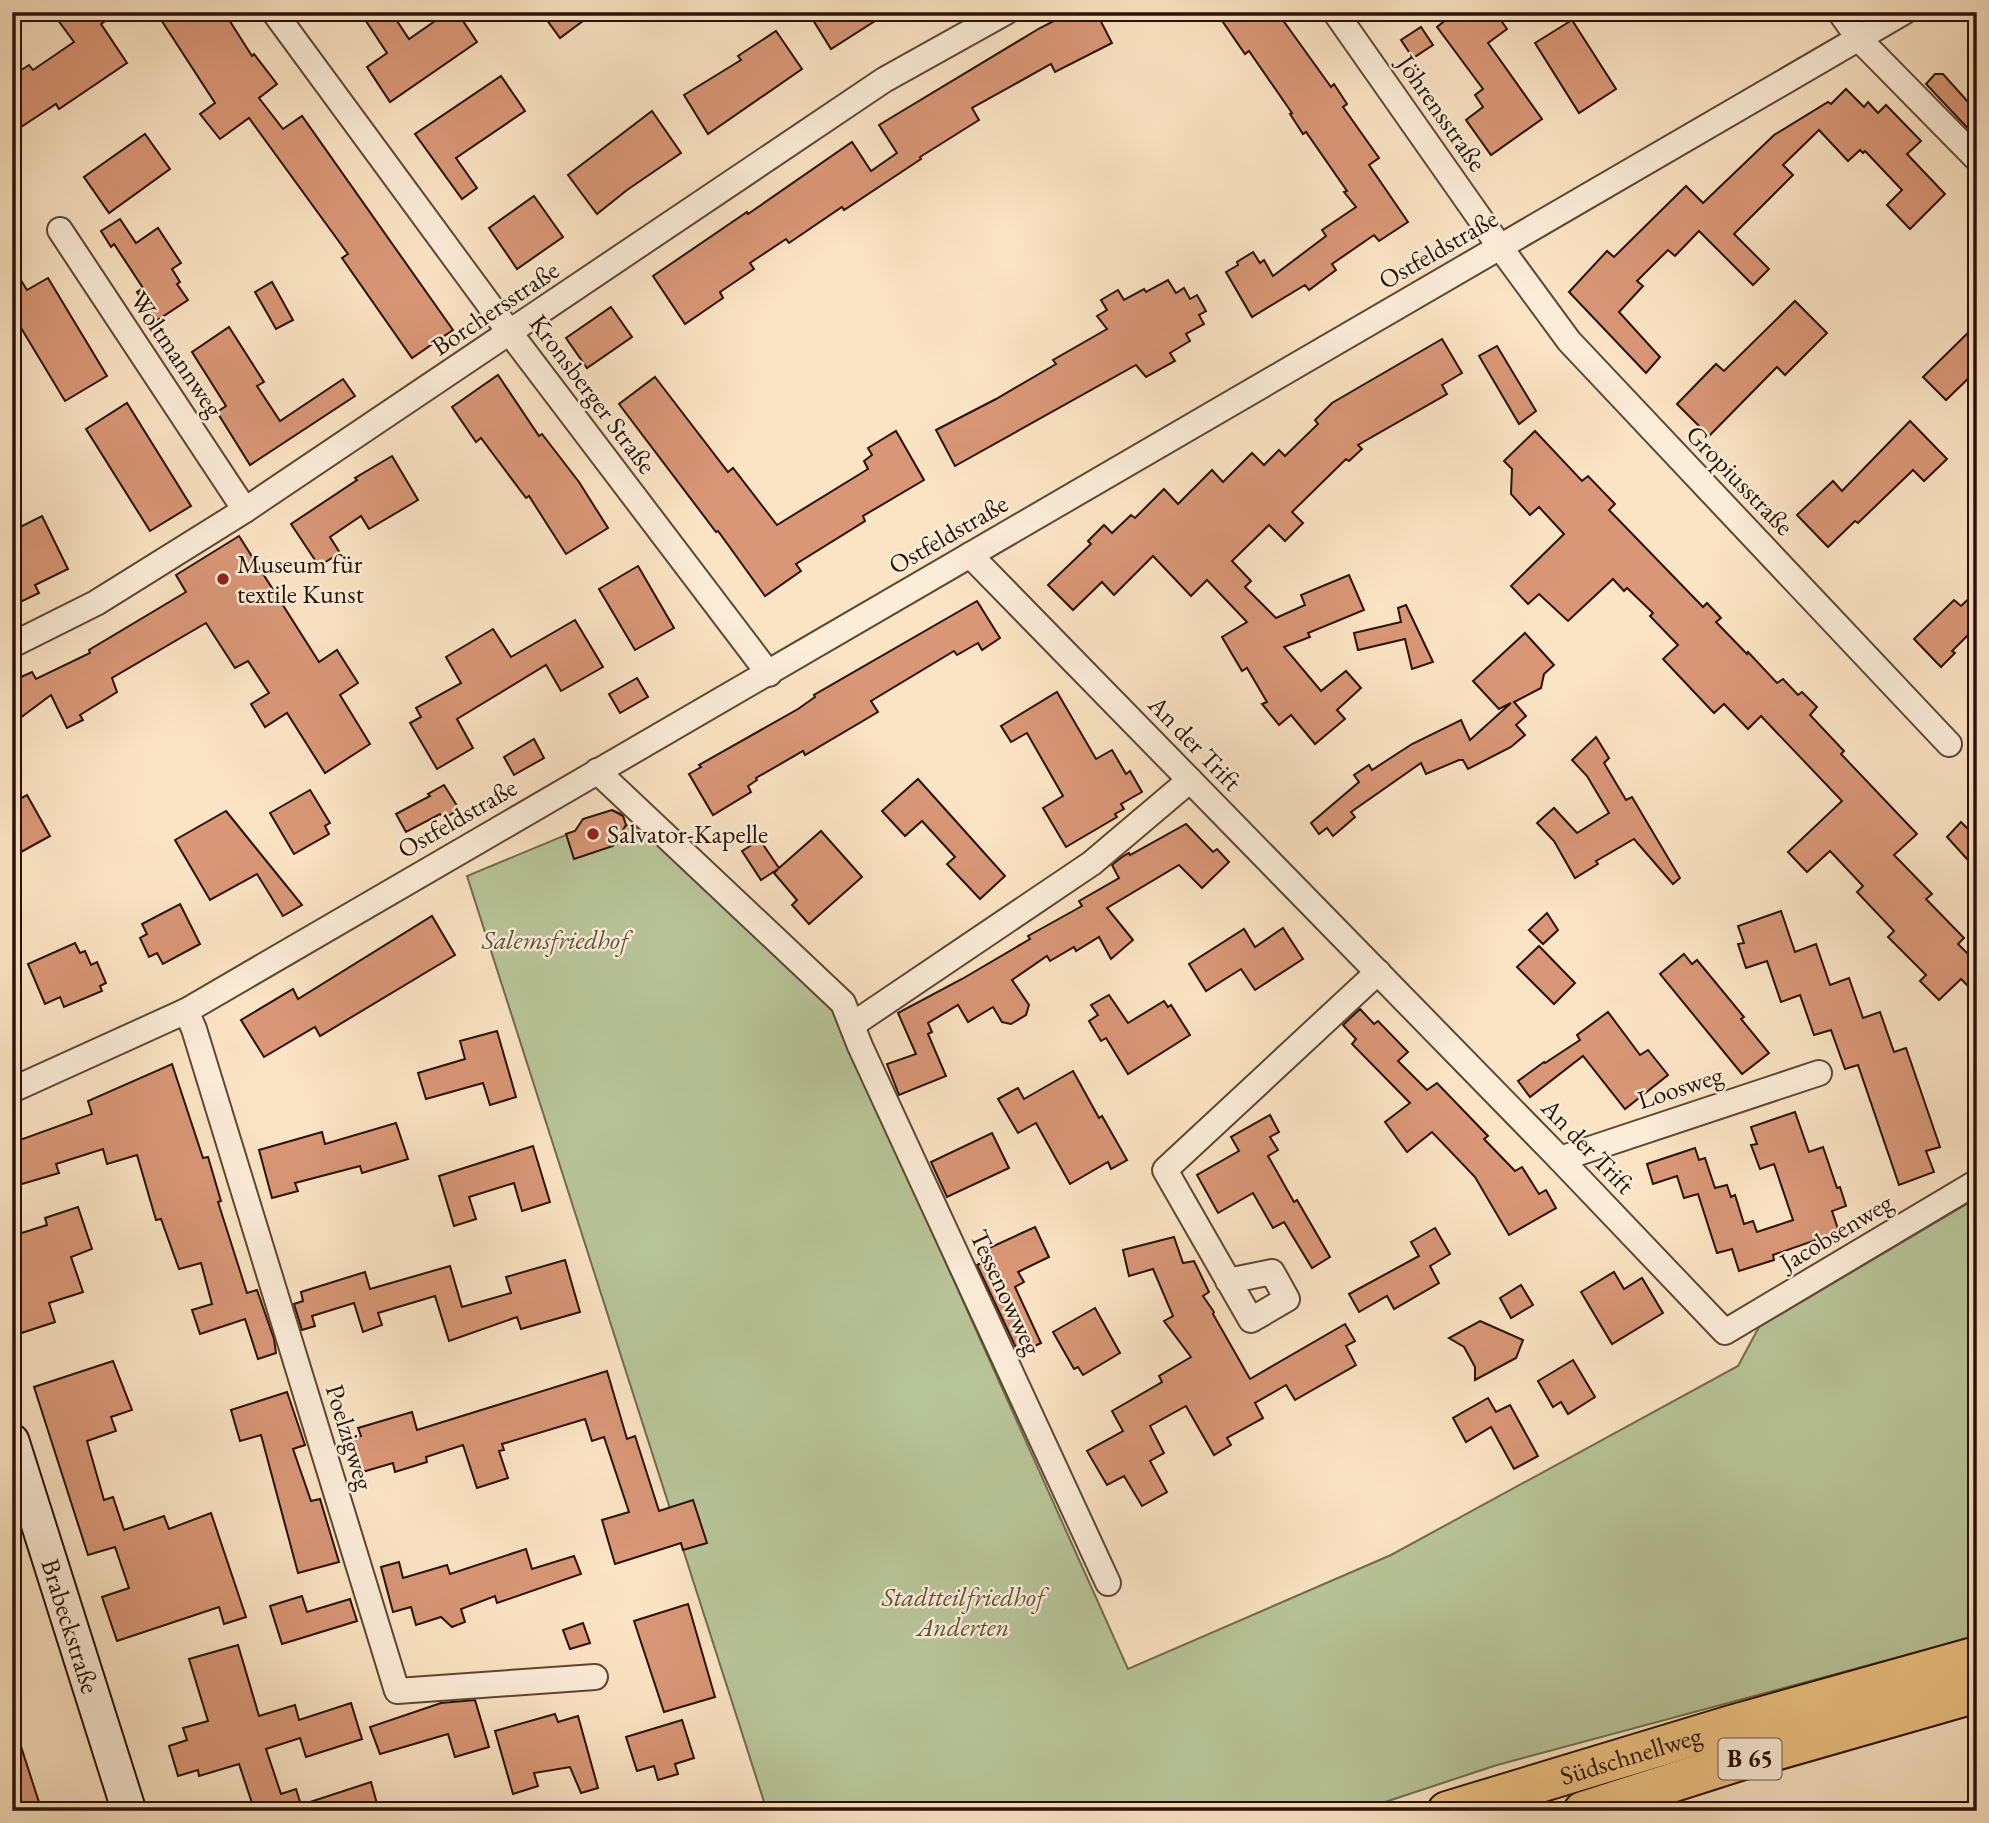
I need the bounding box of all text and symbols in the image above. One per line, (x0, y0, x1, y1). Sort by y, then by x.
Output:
street label: Jöhrensstraße (1388, 47, 1495, 178)
street label: Ostfeldstraße (1372, 201, 1504, 297)
street label: Borchersstraße (425, 253, 565, 363)
street label: Woltmannweg (123, 285, 232, 424)
street label: Kronsberger Straße (522, 307, 664, 481)
street label: Gropiusstraße (1679, 417, 1801, 543)
street label: Ostfeldstraße (882, 486, 1014, 582)
place label: Museum für textile Kunst (237, 547, 364, 611)
marker: Museum für textile Kunst (215, 571, 231, 587)
street label: An der Trift (1140, 687, 1249, 798)
street label: Ostfeldstraße (391, 770, 523, 866)
place label: Salvator-Kapelle (607, 817, 768, 851)
marker: Salvator-Kapelle (585, 826, 601, 842)
park label: Salemsfriedhof (481, 923, 634, 957)
street label: Loosweg (1633, 1057, 1728, 1117)
street label: An der Trift (1533, 1090, 1642, 1201)
street label: Jacobsenweg (1772, 1185, 1899, 1280)
street label: Tessenowweg (962, 1224, 1050, 1361)
street label: Poelzigweg (318, 1380, 382, 1494)
street label: Brabeckstraße (33, 1554, 108, 1698)
park label: Stadtteilfriedhof Anderten (881, 1580, 1050, 1644)
street label: Südschnellweg (1556, 1718, 1706, 1793)
road number: B 65 (1718, 1738, 1782, 1779)

